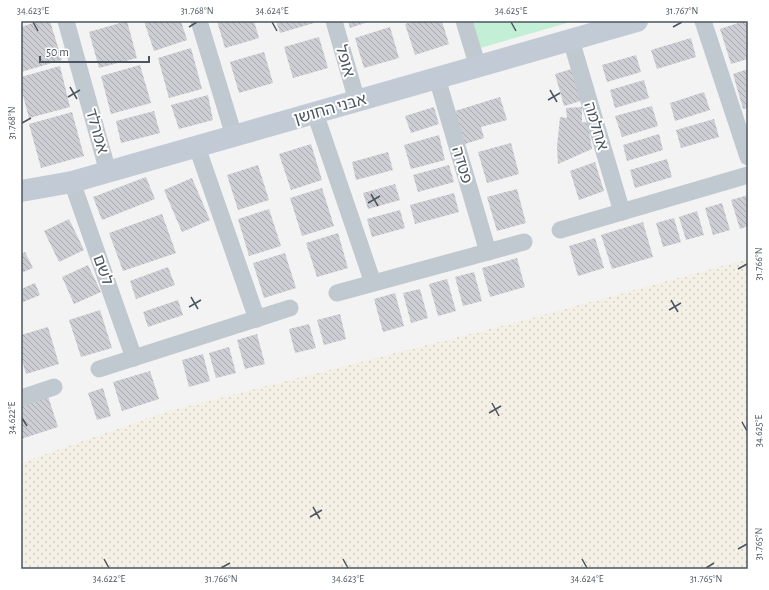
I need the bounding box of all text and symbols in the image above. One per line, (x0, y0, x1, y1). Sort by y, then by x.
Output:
text: 34.623°E (17, 6, 49, 16)
text: 31.768°N (180, 6, 214, 16)
text: 34.624°E (255, 6, 289, 16)
text: 34.625°E (495, 6, 527, 16)
text: 31.767°N (666, 6, 698, 16)
scale bar (40, 38, 149, 64)
street label: אופל (333, 43, 357, 79)
text: 50 m (46, 46, 69, 58)
street label: אבני החושן (292, 91, 368, 127)
street label: אחלמה (581, 100, 611, 152)
text: 31.768°N (7, 106, 17, 140)
street label: אמרלד (83, 107, 111, 155)
street label: פטדה (449, 145, 475, 185)
text: 31.766°N (754, 247, 764, 281)
street label: לשם (90, 253, 116, 287)
text: 34.622°E (7, 401, 17, 434)
text: 34.625°E (754, 415, 764, 447)
text: 31.765°N (754, 528, 764, 560)
text: 34.622°E (93, 574, 126, 584)
text: 31.766°N (204, 574, 238, 584)
text: 34.623°E (332, 574, 364, 584)
text: 34.624°E (570, 574, 604, 584)
text: 31.765°N (690, 574, 722, 584)

